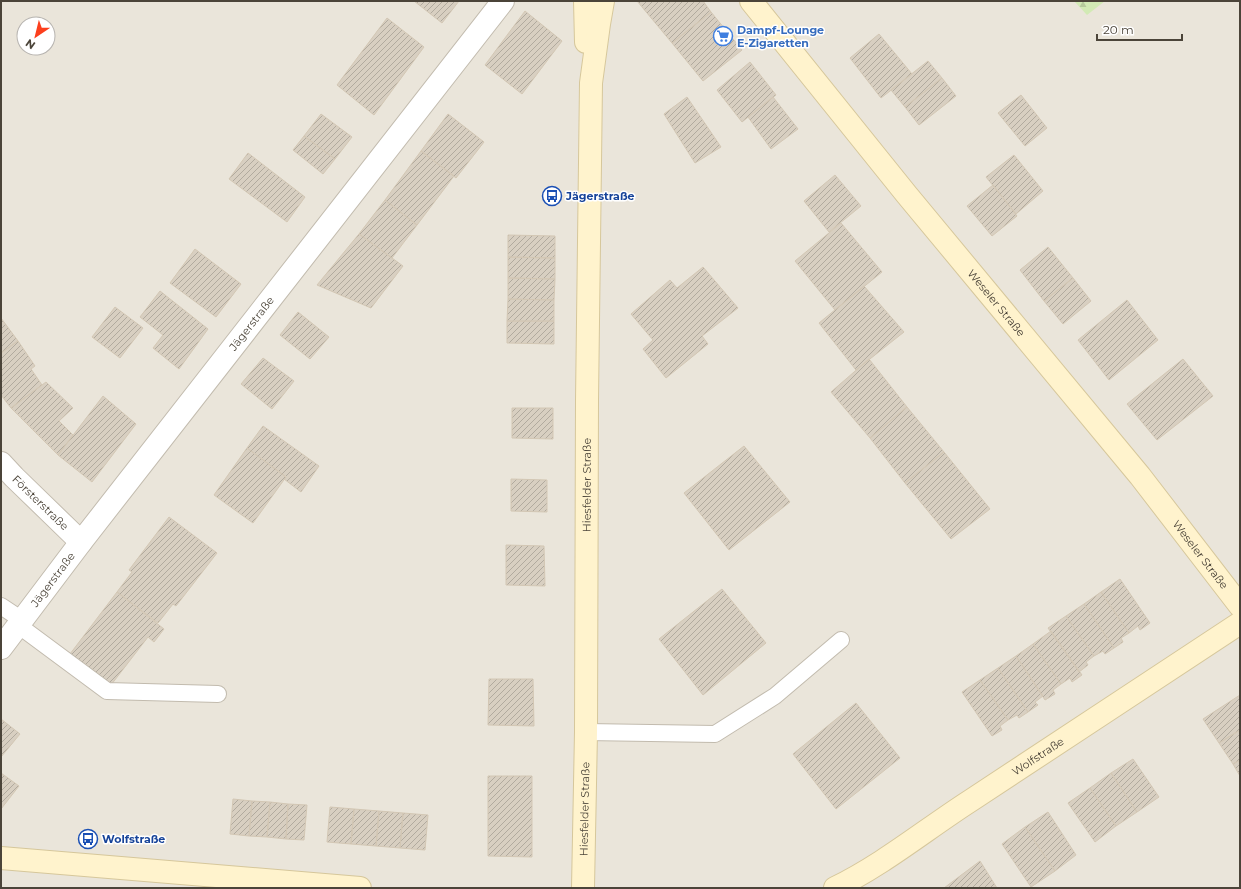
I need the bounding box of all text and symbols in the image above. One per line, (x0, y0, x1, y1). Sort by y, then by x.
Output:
north arrow (16, 16, 56, 56)
scale bar (1097, 16, 1182, 42)
text: 20 m (1103, 22, 1134, 37)
place label: Dampf-Lounge E-Zigaretten (737, 23, 824, 50)
supermarket icon: Dampf-Lounge E-Zigaretten (712, 25, 734, 47)
text: N (23, 36, 38, 52)
bus stop icon: Jägerstraße (541, 185, 563, 207)
place label: Jägerstraße (565, 189, 635, 203)
street label: Weseler Straße (965, 266, 1028, 339)
street label: Jägerstraße (225, 293, 277, 354)
street label: Hiesfelder Straße (580, 437, 594, 532)
street label: Försterstraße (9, 472, 72, 533)
street label: Weseler Straße (1170, 517, 1231, 592)
street label: Jägerstraße (27, 549, 78, 610)
street label: Wolfstraße (1009, 734, 1067, 779)
street label: Hiesfelder Straße (577, 761, 592, 856)
bus stop icon: Wolfstraße (77, 828, 99, 850)
place label: Wolfstraße (102, 832, 165, 846)

